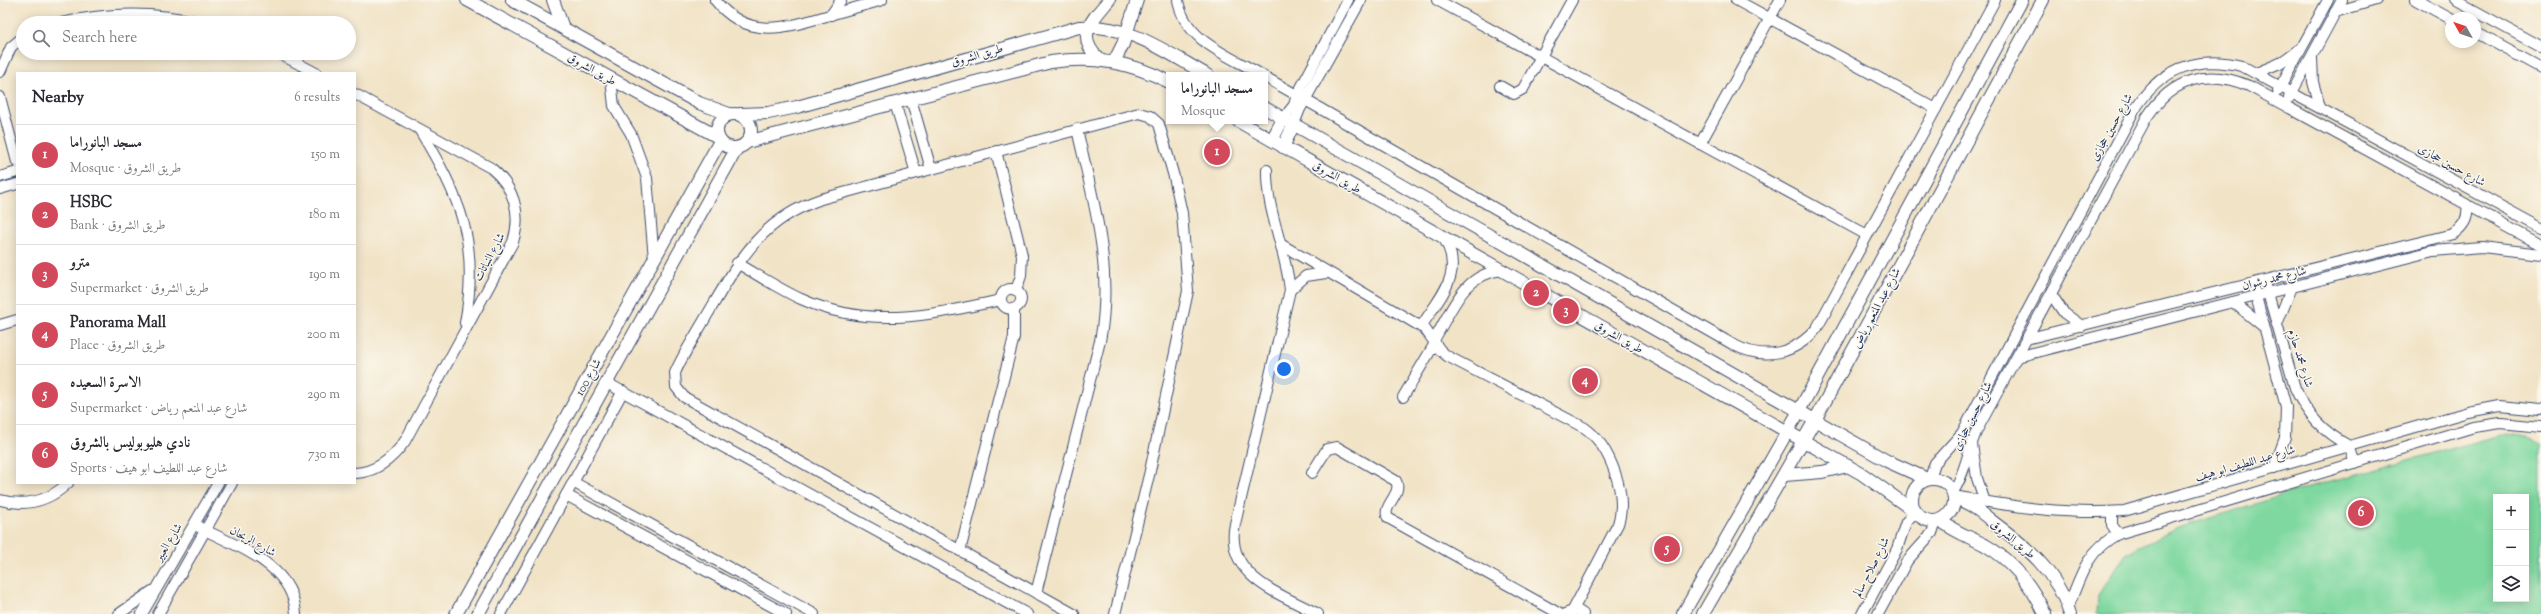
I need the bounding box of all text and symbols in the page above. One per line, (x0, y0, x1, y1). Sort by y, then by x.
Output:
north arrow (2445, 12, 2481, 48)
search box (16, 16, 356, 60)
icon: search (30, 27, 52, 49)
text: Search here (62, 28, 137, 49)
street label: طريق الشروق (949, 40, 1006, 72)
street label: طريق الشروق (564, 49, 619, 91)
popup (1166, 72, 1268, 124)
text: مسجد البانوراما (1181, 79, 1253, 100)
text: Nearby (32, 86, 84, 110)
text: 6 results (294, 89, 340, 107)
street label: شارع حسين حجازى (2086, 90, 2139, 165)
text: Mosque (1181, 103, 1226, 121)
text: مسجد البانوراما (70, 133, 142, 154)
pin: 1 (1204, 137, 1230, 167)
street label: شارع حسين حجازى (2414, 140, 2489, 193)
text: 1 (43, 146, 47, 164)
text: 150 m (311, 146, 340, 164)
street label: طريق الشروق (1309, 157, 1364, 199)
text: Mosque · طريق الشروق (70, 160, 181, 178)
text: HSBC (70, 193, 112, 214)
text: 2 (42, 206, 48, 224)
text: 180 m (309, 206, 340, 224)
text: Bank · طريق الشروق (70, 217, 166, 235)
street label: شارع النباتات (470, 230, 511, 285)
text: مترو (70, 253, 90, 274)
street label: شارع محمد رشوان (2240, 262, 2309, 297)
street label: شارع عبد المنعم رياض (1848, 265, 1907, 352)
text: 3 (42, 266, 48, 284)
text: 190 m (309, 266, 340, 284)
pin: 2 (1523, 278, 1549, 308)
text: Supermarket · طريق الشروق (70, 280, 209, 298)
pin: 3 (1553, 296, 1579, 326)
text: Panorama Mall (70, 313, 166, 334)
street label: طريق الشروق (1591, 317, 1646, 359)
text: 4 (42, 326, 48, 344)
text: 200 m (307, 326, 340, 344)
street label: شارع محمد حازم (2282, 327, 2318, 390)
text: Place · طريق الشروق (70, 337, 165, 355)
street label: شارع 100 (571, 355, 607, 400)
your location (1274, 359, 1294, 379)
pin: 4 (1572, 366, 1598, 396)
text: الاسرة السعيده (70, 373, 141, 394)
street label: شارع حسين حجازى (1948, 379, 1998, 455)
text: 5 (43, 386, 47, 404)
text: 290 m (307, 386, 340, 404)
text: Supermarket · شارع عبد المنعم رياض (70, 400, 247, 418)
text: نادي هليوبوليس بالشروق (70, 433, 190, 454)
street label: شارع عبد اللطيف ابو هيف (2193, 441, 2298, 488)
text: 6 (42, 446, 48, 464)
text: 730 m (308, 446, 340, 464)
text: Sports · شارع عبد اللطيف ابو هيف (70, 460, 228, 478)
map controls (2493, 494, 2529, 602)
button: + (2493, 494, 2529, 530)
pin: 6 (2348, 498, 2374, 528)
street label: طريق الشروق (1986, 516, 2039, 564)
street label: شارع العبير (149, 520, 188, 567)
street label: شارع الريحان (226, 522, 279, 563)
button: − (2493, 530, 2529, 566)
pin: 5 (1654, 534, 1680, 564)
street label: شارع صلاح سالم (1849, 534, 1896, 601)
button: layers (2493, 566, 2529, 602)

